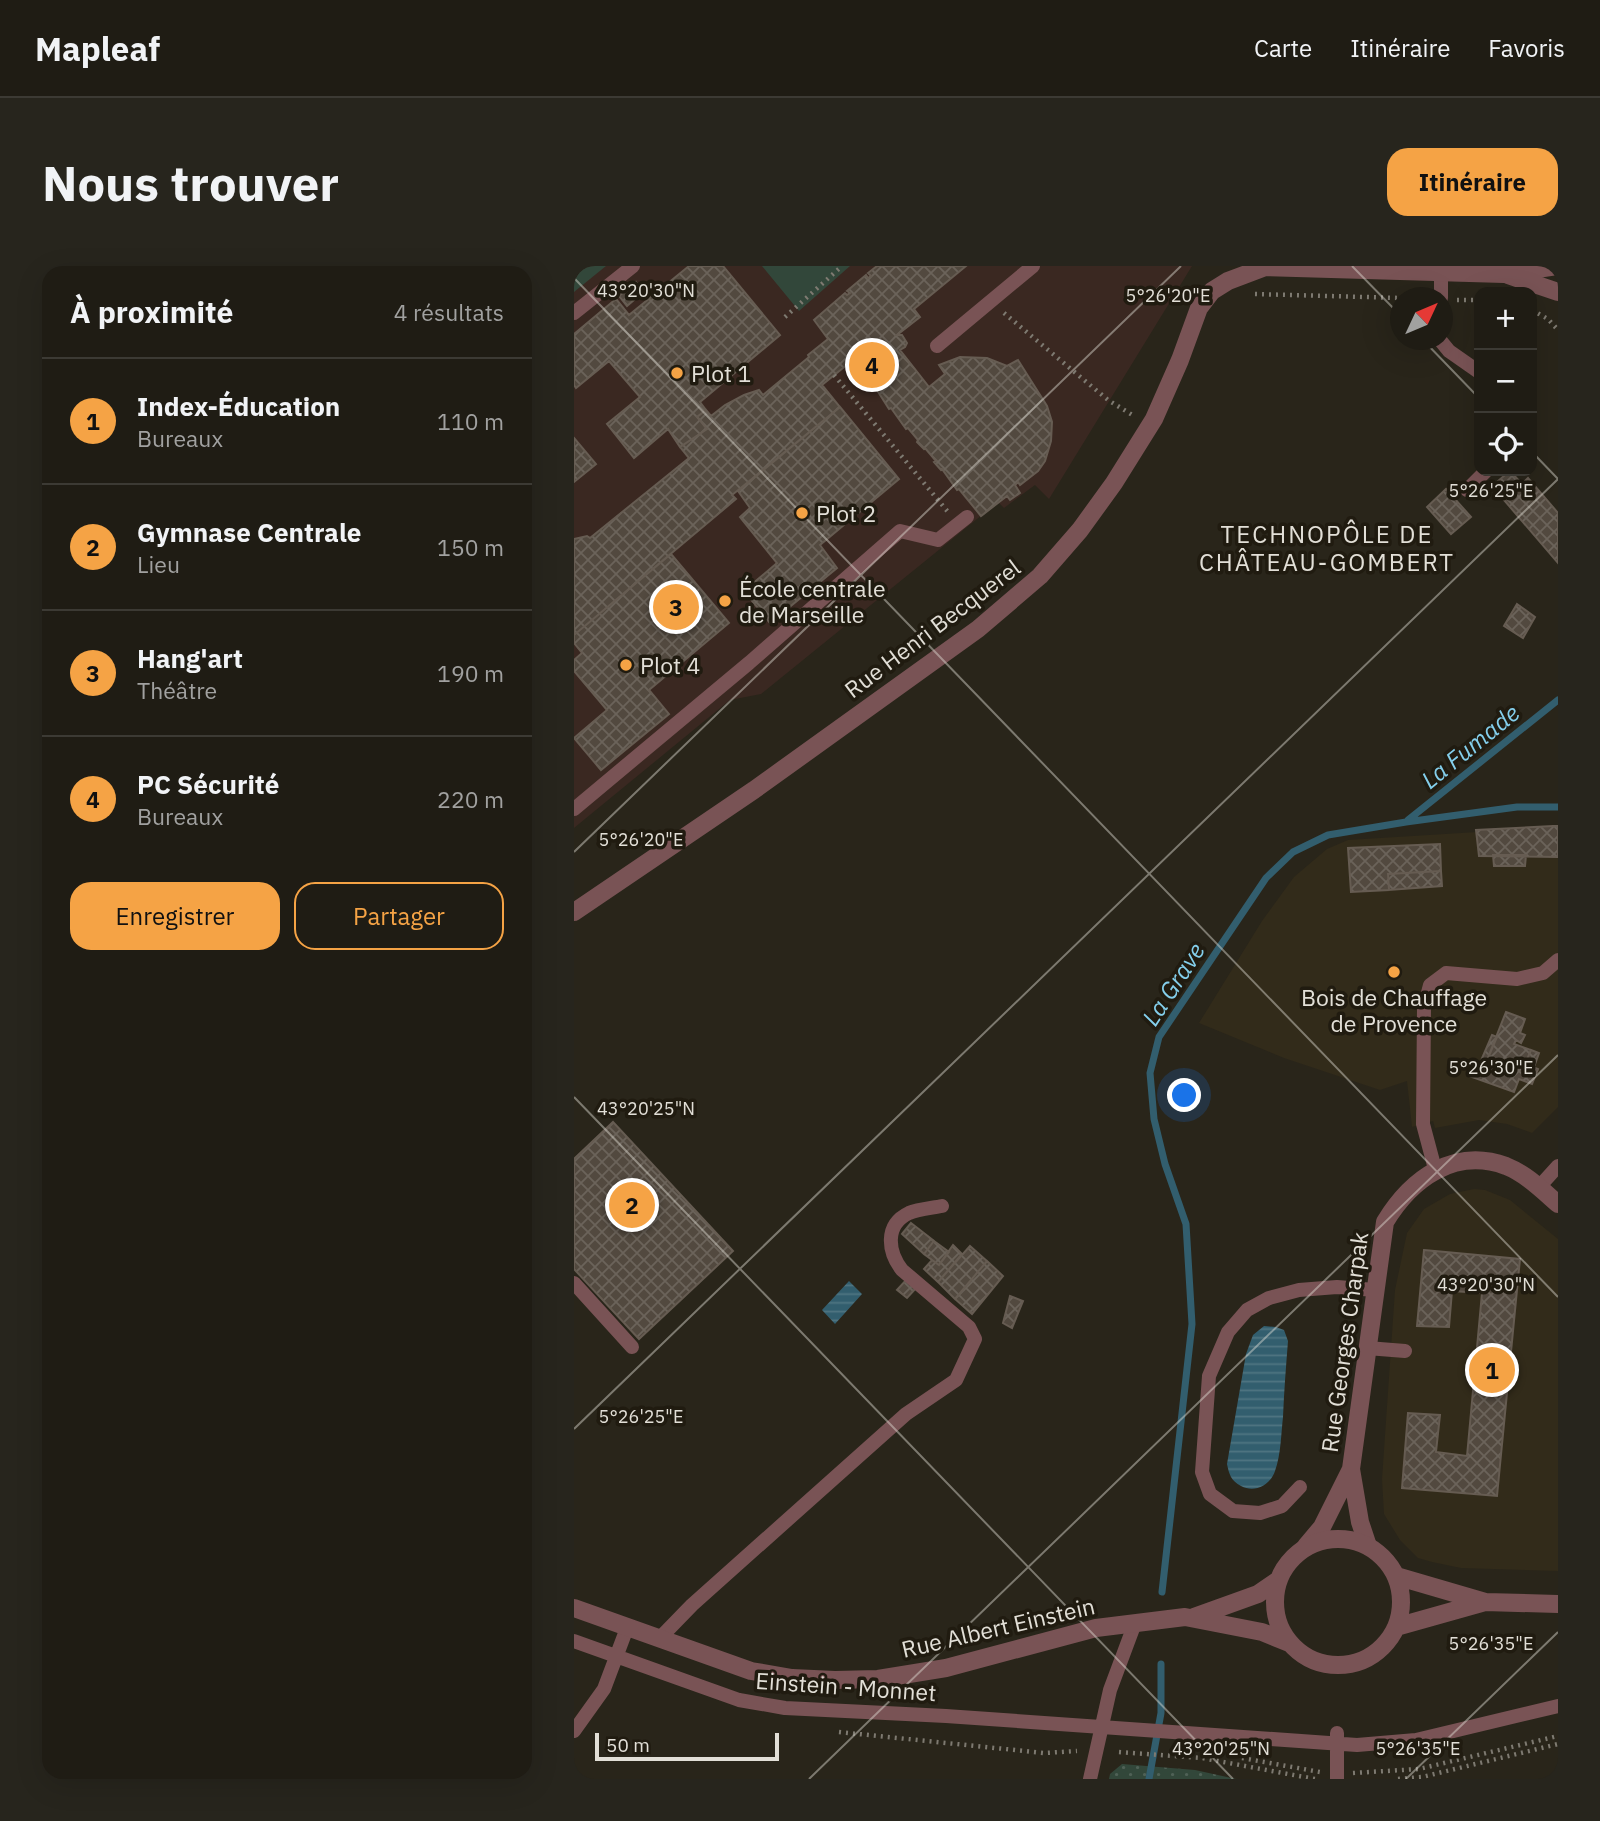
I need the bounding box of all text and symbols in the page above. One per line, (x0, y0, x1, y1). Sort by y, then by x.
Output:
text: Mapleaf (35, 27, 160, 70)
text: Carte (1254, 32, 1312, 64)
text: Itinéraire (1350, 32, 1450, 64)
text: Favoris (1488, 32, 1565, 64)
button: Itinéraire (1387, 148, 1558, 216)
text: Nous trouver (42, 151, 339, 214)
text: 43°20'30"N (597, 279, 695, 302)
text: 5°26'20"E (1126, 284, 1210, 307)
north arrow (1390, 287, 1453, 350)
map controls (1474, 287, 1537, 476)
button: + (1474, 287, 1537, 350)
text: À proximité (70, 292, 233, 331)
text: 4 résultats (394, 297, 504, 327)
pin: 4 (849, 339, 895, 391)
button: − (1474, 350, 1537, 413)
place label: Plot 1 (691, 358, 751, 388)
marker: Plot 1 (669, 365, 685, 381)
text: Index-Éducation (137, 389, 340, 423)
text: 1 (86, 406, 100, 436)
text: 110 m (437, 406, 504, 436)
button: locate (1474, 413, 1537, 476)
text: Bureaux (137, 423, 223, 453)
text: 5°26'25"E (1449, 479, 1533, 502)
place label: Plot 2 (816, 498, 876, 528)
marker: Plot 2 (794, 505, 810, 521)
text: Gymnase Centrale (137, 515, 361, 549)
district label: TECHNOPÔLE DE CHÂTEAU-GOMBERT (1199, 518, 1455, 578)
text: 2 (86, 532, 100, 562)
text: 150 m (437, 532, 504, 562)
text: Lieu (137, 549, 180, 579)
street label: Rue Henri Becquerel (838, 552, 1026, 704)
place label: École centrale de Marseille (739, 573, 886, 629)
pin: 3 (653, 581, 699, 633)
marker: École centrale de Marseille (717, 593, 733, 609)
text: Hang'art (137, 641, 243, 675)
place label: Plot 4 (640, 650, 700, 680)
marker: Plot 4 (618, 657, 634, 673)
text: 3 (86, 658, 100, 688)
text: 190 m (437, 658, 504, 688)
text: Théâtre (137, 675, 217, 705)
water label: La Fumade (1414, 697, 1526, 795)
text: PC Sécurité (137, 767, 279, 801)
text: 4 (86, 784, 100, 814)
text: 220 m (437, 784, 504, 814)
text: Bureaux (137, 801, 223, 831)
text: 5°26'20"E (599, 828, 683, 851)
button: Enregistrer (70, 882, 280, 950)
button: Partager (294, 882, 504, 950)
water label: La Grave (1134, 936, 1212, 1032)
marker: Bois de Chauffage de Provence (1386, 964, 1402, 980)
place label: Bois de Chauffage de Provence (1301, 982, 1487, 1038)
text: 5°26'30"E (1449, 1056, 1533, 1079)
your location (1167, 1078, 1201, 1112)
text: 43°20'25"N (597, 1097, 695, 1120)
pin: 2 (609, 1179, 655, 1231)
street label: Rue Georges Charpak (1314, 1230, 1374, 1454)
text: 43°20'30"N (1437, 1273, 1535, 1296)
pin: 1 (1469, 1344, 1515, 1396)
text: 5°26'25"E (599, 1405, 683, 1428)
street label: Rue Albert Einstein (898, 1590, 1098, 1664)
text: 5°26'35"E (1449, 1632, 1533, 1655)
street label: Einstein - Monnet (755, 1665, 937, 1707)
scale bar (595, 1730, 779, 1762)
text: 50 m (606, 1733, 650, 1757)
text: 43°20'25"N (1172, 1737, 1270, 1760)
text: 5°26'35"E (1376, 1737, 1460, 1760)

